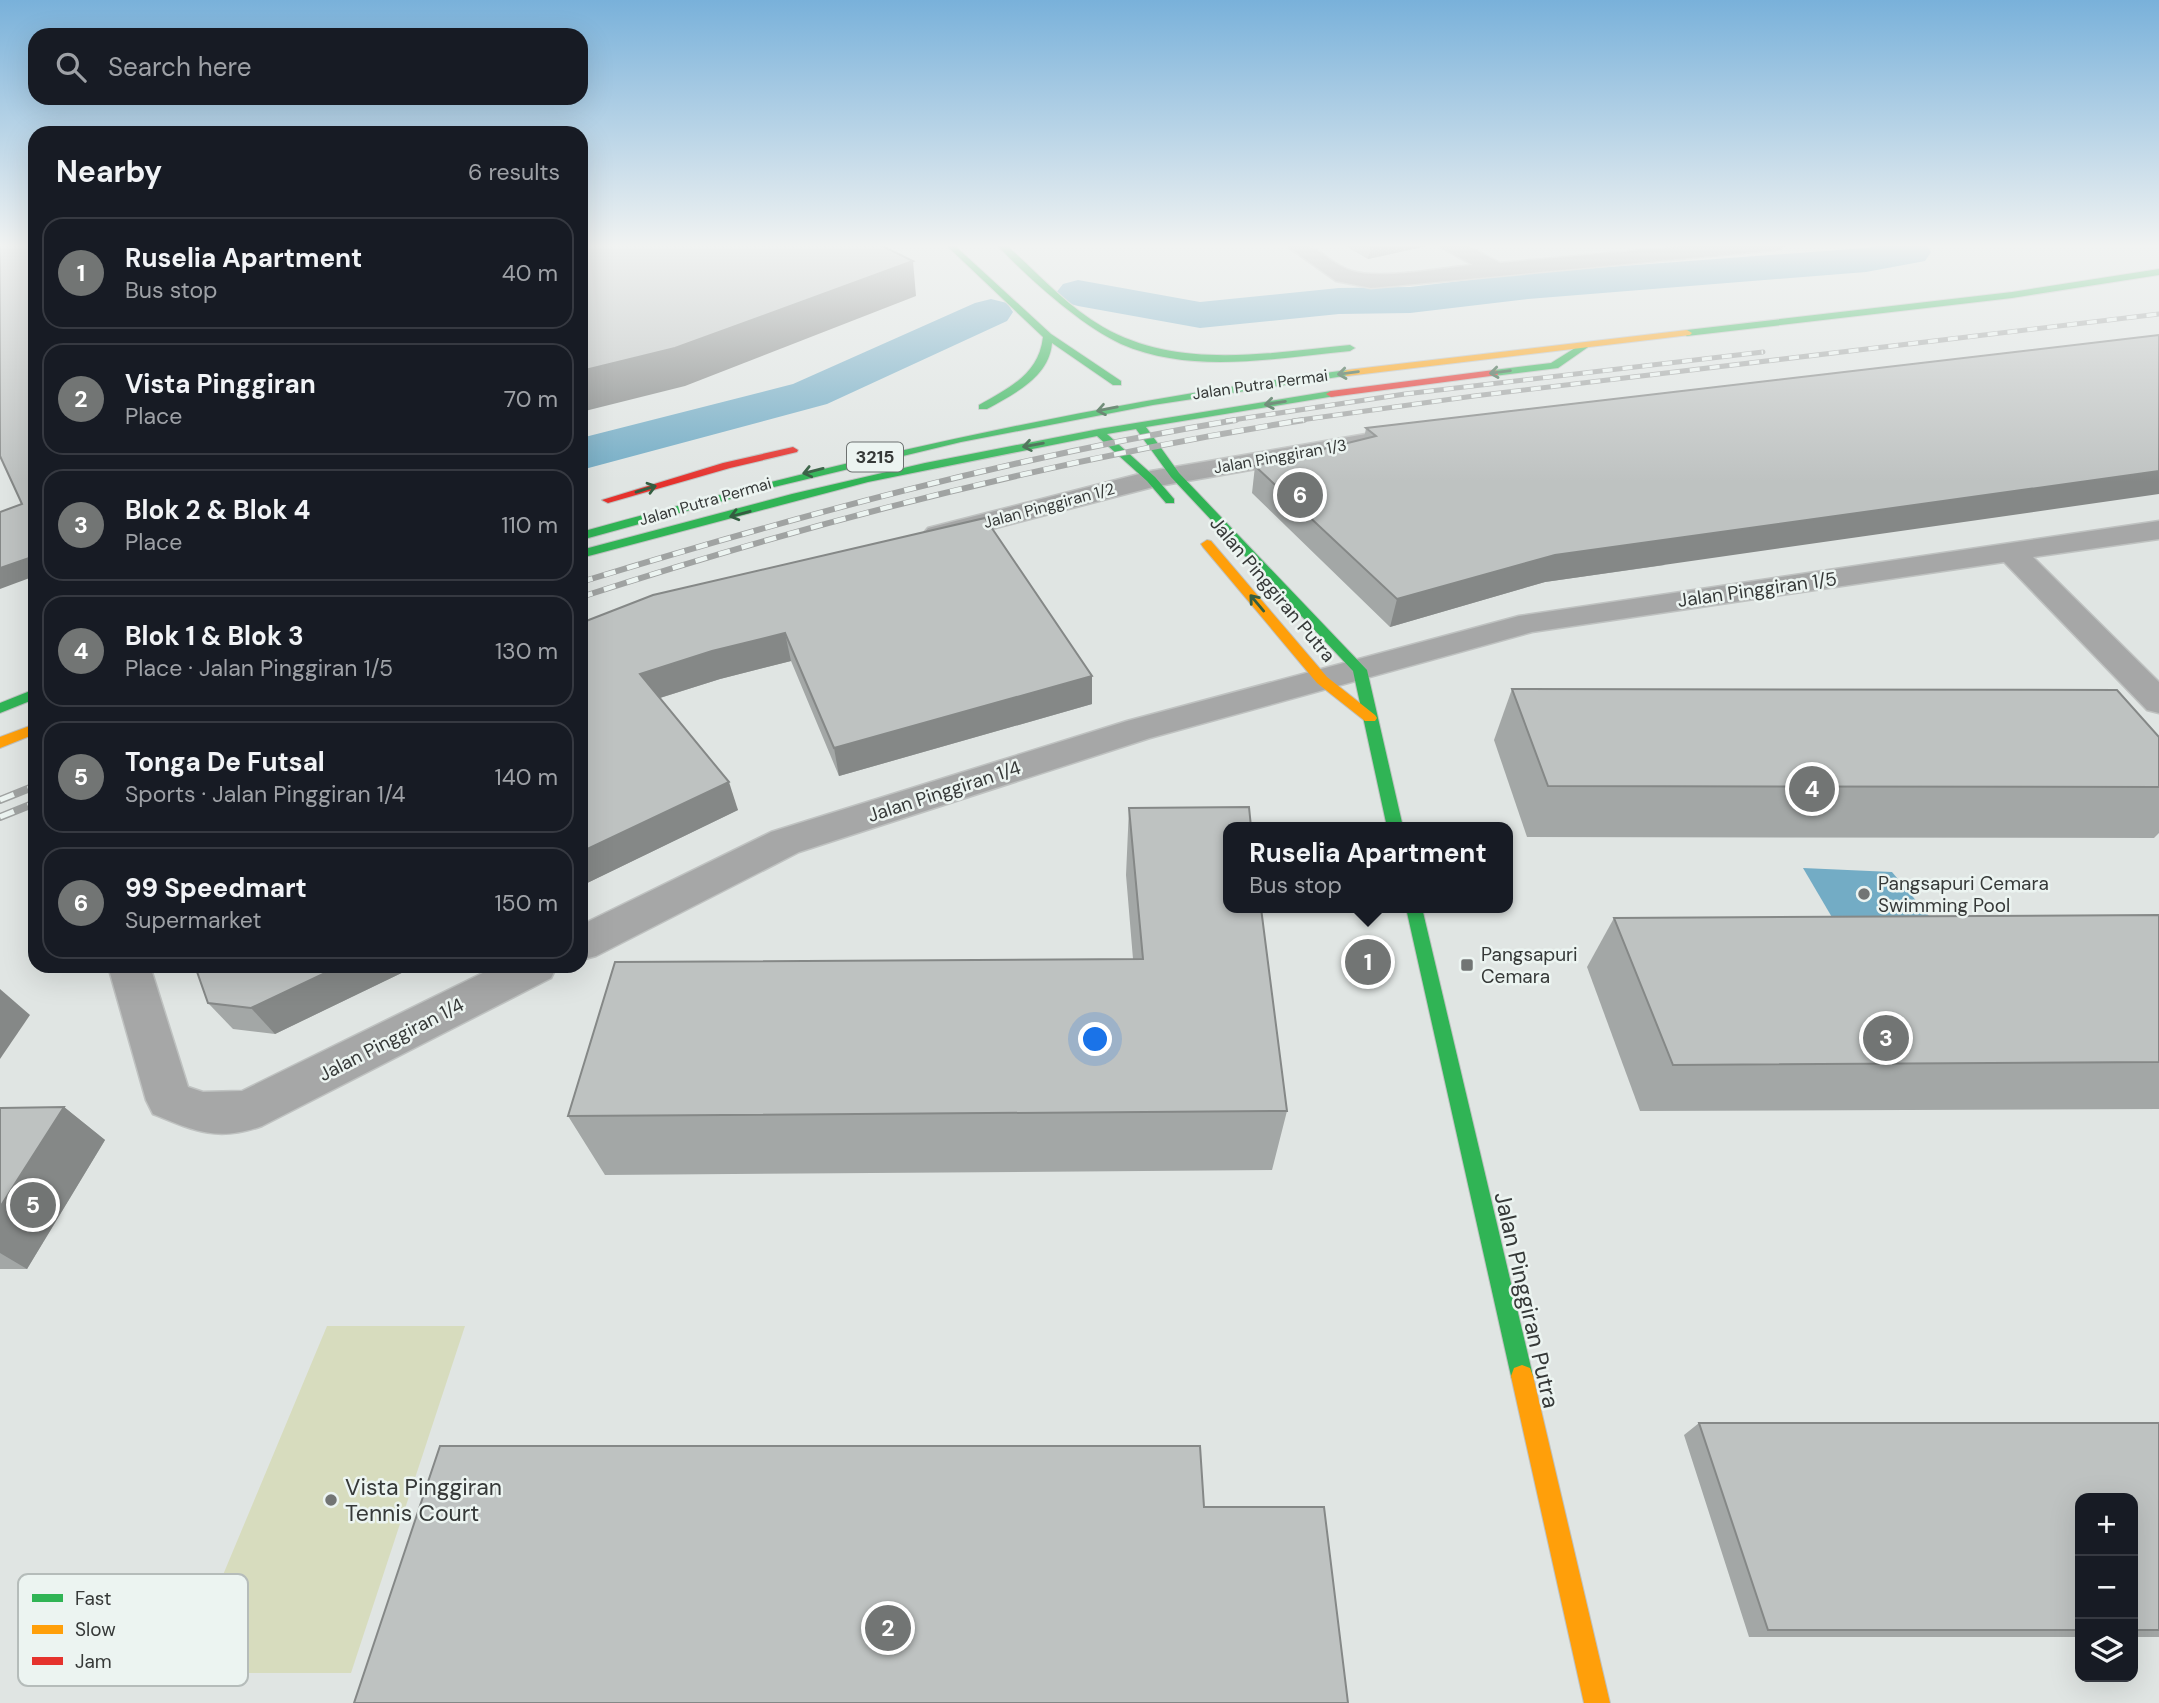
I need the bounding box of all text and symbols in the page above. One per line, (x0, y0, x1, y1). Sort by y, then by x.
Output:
search box (28, 28, 588, 105)
icon: search (52, 48, 90, 86)
text: Search here (108, 50, 251, 84)
text: Nearby (56, 152, 162, 191)
text: 6 results (468, 157, 560, 187)
text: Ruselia Apartment (125, 241, 362, 275)
text: 1 (77, 258, 85, 288)
text: 40 m (502, 258, 558, 288)
text: Bus stop (125, 275, 217, 305)
street label: Jalan Putra Permai (1191, 365, 1329, 404)
one-way arrow (1337, 366, 1360, 379)
one-way arrow (1489, 366, 1512, 379)
text: Vista Pinggiran (125, 367, 316, 401)
text: 2 (74, 384, 88, 414)
text: 70 m (504, 384, 558, 414)
one-way arrow (1264, 396, 1286, 409)
text: Place (125, 401, 182, 431)
one-way arrow (1096, 403, 1119, 416)
street label: Jalan Pinggiran 1/3 (1212, 434, 1348, 479)
one-way arrow (1022, 438, 1045, 452)
road number: 3215 (847, 443, 903, 472)
one-way arrow (802, 465, 825, 478)
pin: 6 (1277, 469, 1323, 521)
street label: Jalan Putra Permai (637, 473, 774, 530)
street label: Jalan Pinggiran 1/2 (981, 478, 1117, 533)
one-way arrow (635, 481, 657, 494)
text: Blok 2 & Blok 4 (125, 493, 310, 527)
one-way arrow (729, 508, 751, 521)
text: 3 (74, 510, 88, 540)
text: 110 m (501, 510, 558, 540)
street label: Jalan Pinggiran Putra (1204, 511, 1341, 667)
text: Place (125, 527, 182, 557)
street label: Jalan Pinggiran 1/5 (1676, 566, 1838, 613)
one-way arrow (1250, 595, 1265, 613)
text: Blok 1 & Blok 3 (125, 619, 304, 653)
text: 4 (74, 636, 88, 666)
text: 130 m (495, 636, 558, 666)
text: Place · Jalan Pinggiran 1/5 (125, 653, 393, 683)
text: Tonga De Futsal (125, 745, 325, 779)
street label: Jalan Pinggiran 1/4 (864, 755, 1024, 828)
text: 5 (74, 762, 88, 792)
text: 140 m (495, 762, 558, 792)
pin: 4 (1789, 763, 1835, 815)
text: Sports · Jalan Pinggiran 1/4 (125, 779, 405, 809)
popup (1223, 822, 1513, 913)
text: Ruselia Apartment (1249, 836, 1487, 870)
text: Bus stop (1249, 870, 1342, 900)
text: 99 Speedmart (125, 871, 307, 905)
place label: Pangsapuri Cemara Swimming Pool (1878, 871, 2049, 918)
marker: Pangsapuri Cemara Swimming Pool (1856, 886, 1872, 902)
text: 6 (74, 888, 88, 918)
text: 150 m (494, 888, 558, 918)
text: Supermarket (125, 905, 261, 935)
pin: 1 (1345, 936, 1391, 988)
place label: Pangsapuri Cemara (1481, 942, 1578, 989)
marker: Pangsapuri Cemara (1459, 957, 1475, 973)
street label: Jalan Pinggiran 1/4 (314, 992, 468, 1087)
pin: 3 (1863, 1012, 1909, 1064)
your location (1078, 1022, 1112, 1056)
pin: 5 (10, 1179, 56, 1231)
street label: Jalan Pinggiran Putra (1488, 1189, 1566, 1411)
place label: Vista Pinggiran Tennis Court (345, 1472, 502, 1528)
marker: Vista Pinggiran Tennis Court (323, 1492, 339, 1508)
map controls (2075, 1493, 2138, 1682)
button: + (2075, 1493, 2138, 1556)
button: − (2075, 1556, 2138, 1619)
legend (18, 1574, 248, 1686)
text: Fast (75, 1586, 111, 1611)
pin: 2 (865, 1602, 911, 1654)
text: Slow (75, 1617, 116, 1642)
button: layers (2075, 1619, 2138, 1682)
text: Jam (75, 1649, 112, 1674)

